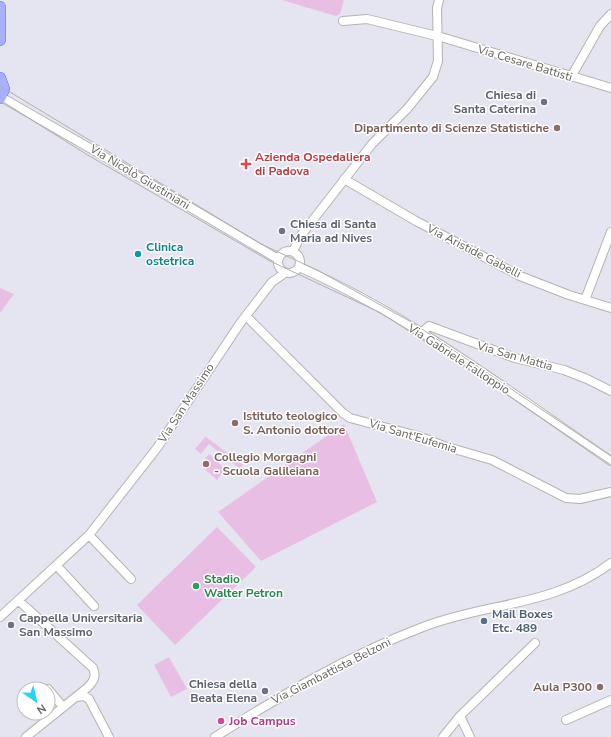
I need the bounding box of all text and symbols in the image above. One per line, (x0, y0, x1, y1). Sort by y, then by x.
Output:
street label: Via Cesare Battisti (475, 41, 574, 85)
place label: Chiesa di Santa Caterina (454, 87, 536, 117)
marker: Chiesa di Santa Caterina (539, 97, 549, 107)
place label: Dipartimento di Scienze Statistiche (354, 120, 549, 136)
marker: Dipartimento di Scienze Statistiche (552, 123, 562, 133)
street label: Via Nicolò Giustiniani (86, 140, 193, 213)
place label: Azienda Ospedaliera di Padova (255, 149, 371, 179)
marker: Azienda Ospedaliera di Padova (240, 158, 252, 170)
place label: Chiesa di Santa Maria ad Nives (290, 216, 376, 246)
street label: Via Aristide Gabelli (423, 220, 524, 282)
marker: Chiesa di Santa Maria ad Nives (277, 226, 287, 236)
place label: Clinica ostetrica (146, 239, 194, 269)
marker: Clinica ostetrica (133, 249, 143, 259)
street label: Via Gabriele Falloppio (404, 319, 513, 398)
street label: Via San Mattia (474, 337, 555, 374)
street label: Via San Massimo (154, 360, 218, 447)
place label: Istituto teologico S. Antonio dottore (243, 408, 346, 438)
street label: Via Sant'Eufemia (366, 415, 459, 457)
marker: Istituto teologico S. Antonio dottore (230, 418, 240, 428)
place label: Collegio Morgagni - Scuola Galileiana (214, 449, 319, 479)
marker: Collegio Morgagni - Scuola Galileiana (201, 459, 211, 469)
place label: Stadio Walter Petron (204, 571, 283, 601)
marker: Stadio Walter Petron (191, 581, 201, 591)
place label: Mail Boxes Etc. 489 (492, 606, 553, 636)
place label: Cappella Universitaria San Massimo (19, 610, 143, 640)
marker: Mail Boxes Etc. 489 (479, 616, 489, 626)
marker: Cappella Universitaria San Massimo (6, 620, 16, 630)
street label: Via Giambattista Belzoni (268, 634, 393, 709)
place label: Chiesa della Beata Elena (189, 676, 257, 706)
place label: Aula P300 (533, 679, 592, 695)
north arrow (16, 681, 56, 721)
marker: Aula P300 (595, 682, 605, 692)
marker: Chiesa della Beata Elena (260, 686, 270, 696)
text: N (34, 700, 49, 717)
place label: Job Campus (228, 713, 296, 729)
marker: Job Campus (216, 716, 226, 726)

